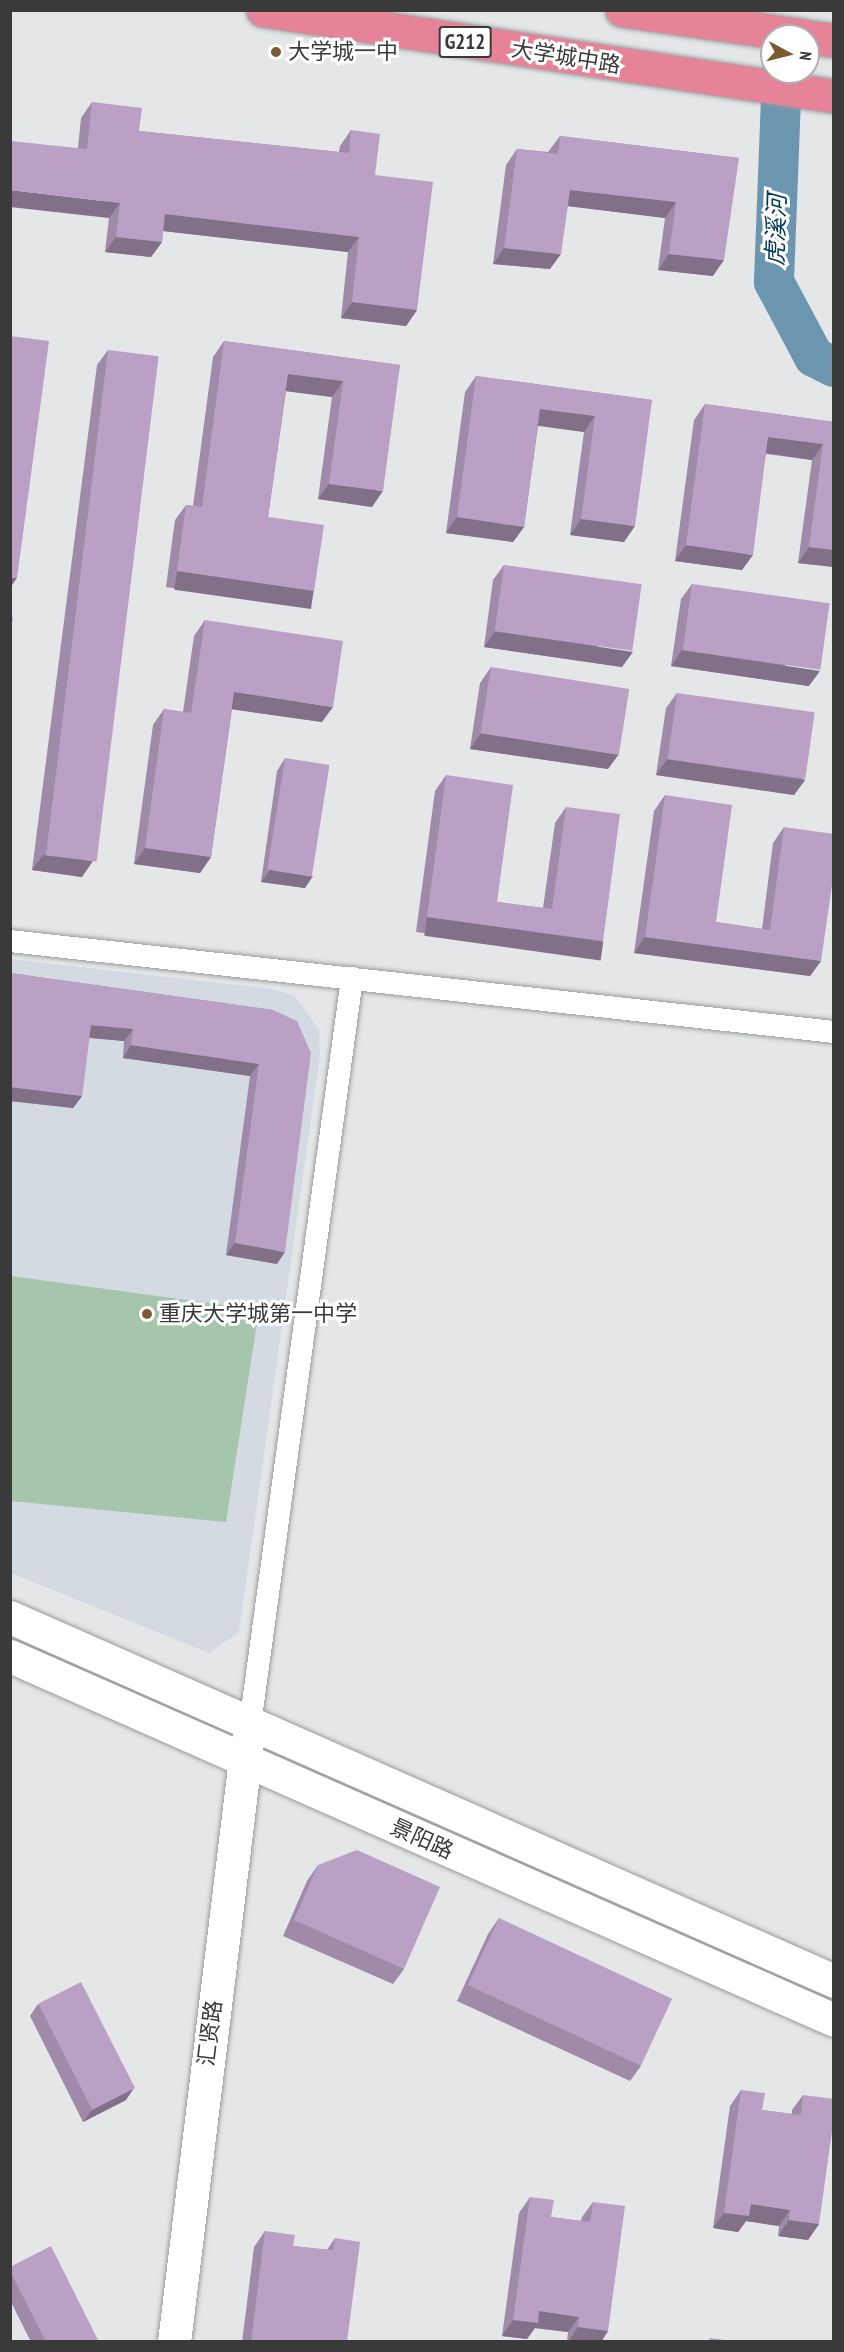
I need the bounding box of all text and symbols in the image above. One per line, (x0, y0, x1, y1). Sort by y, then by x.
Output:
road number: G212 (438, 24, 492, 60)
north arrow (760, 24, 820, 84)
street label: 大学城中路 (510, 35, 622, 79)
place label: 大学城一中 (288, 39, 398, 65)
marker: 大学城一中 (269, 45, 283, 59)
text: N (795, 50, 816, 61)
water label: 虎溪河 (760, 194, 792, 266)
place label: 重庆大学城第一中学 (159, 1301, 357, 1327)
marker: 重庆大学城第一中学 (140, 1307, 154, 1321)
street label: 景阳路 (386, 1814, 458, 1864)
street label: 汇贤路 (193, 1999, 227, 2067)

